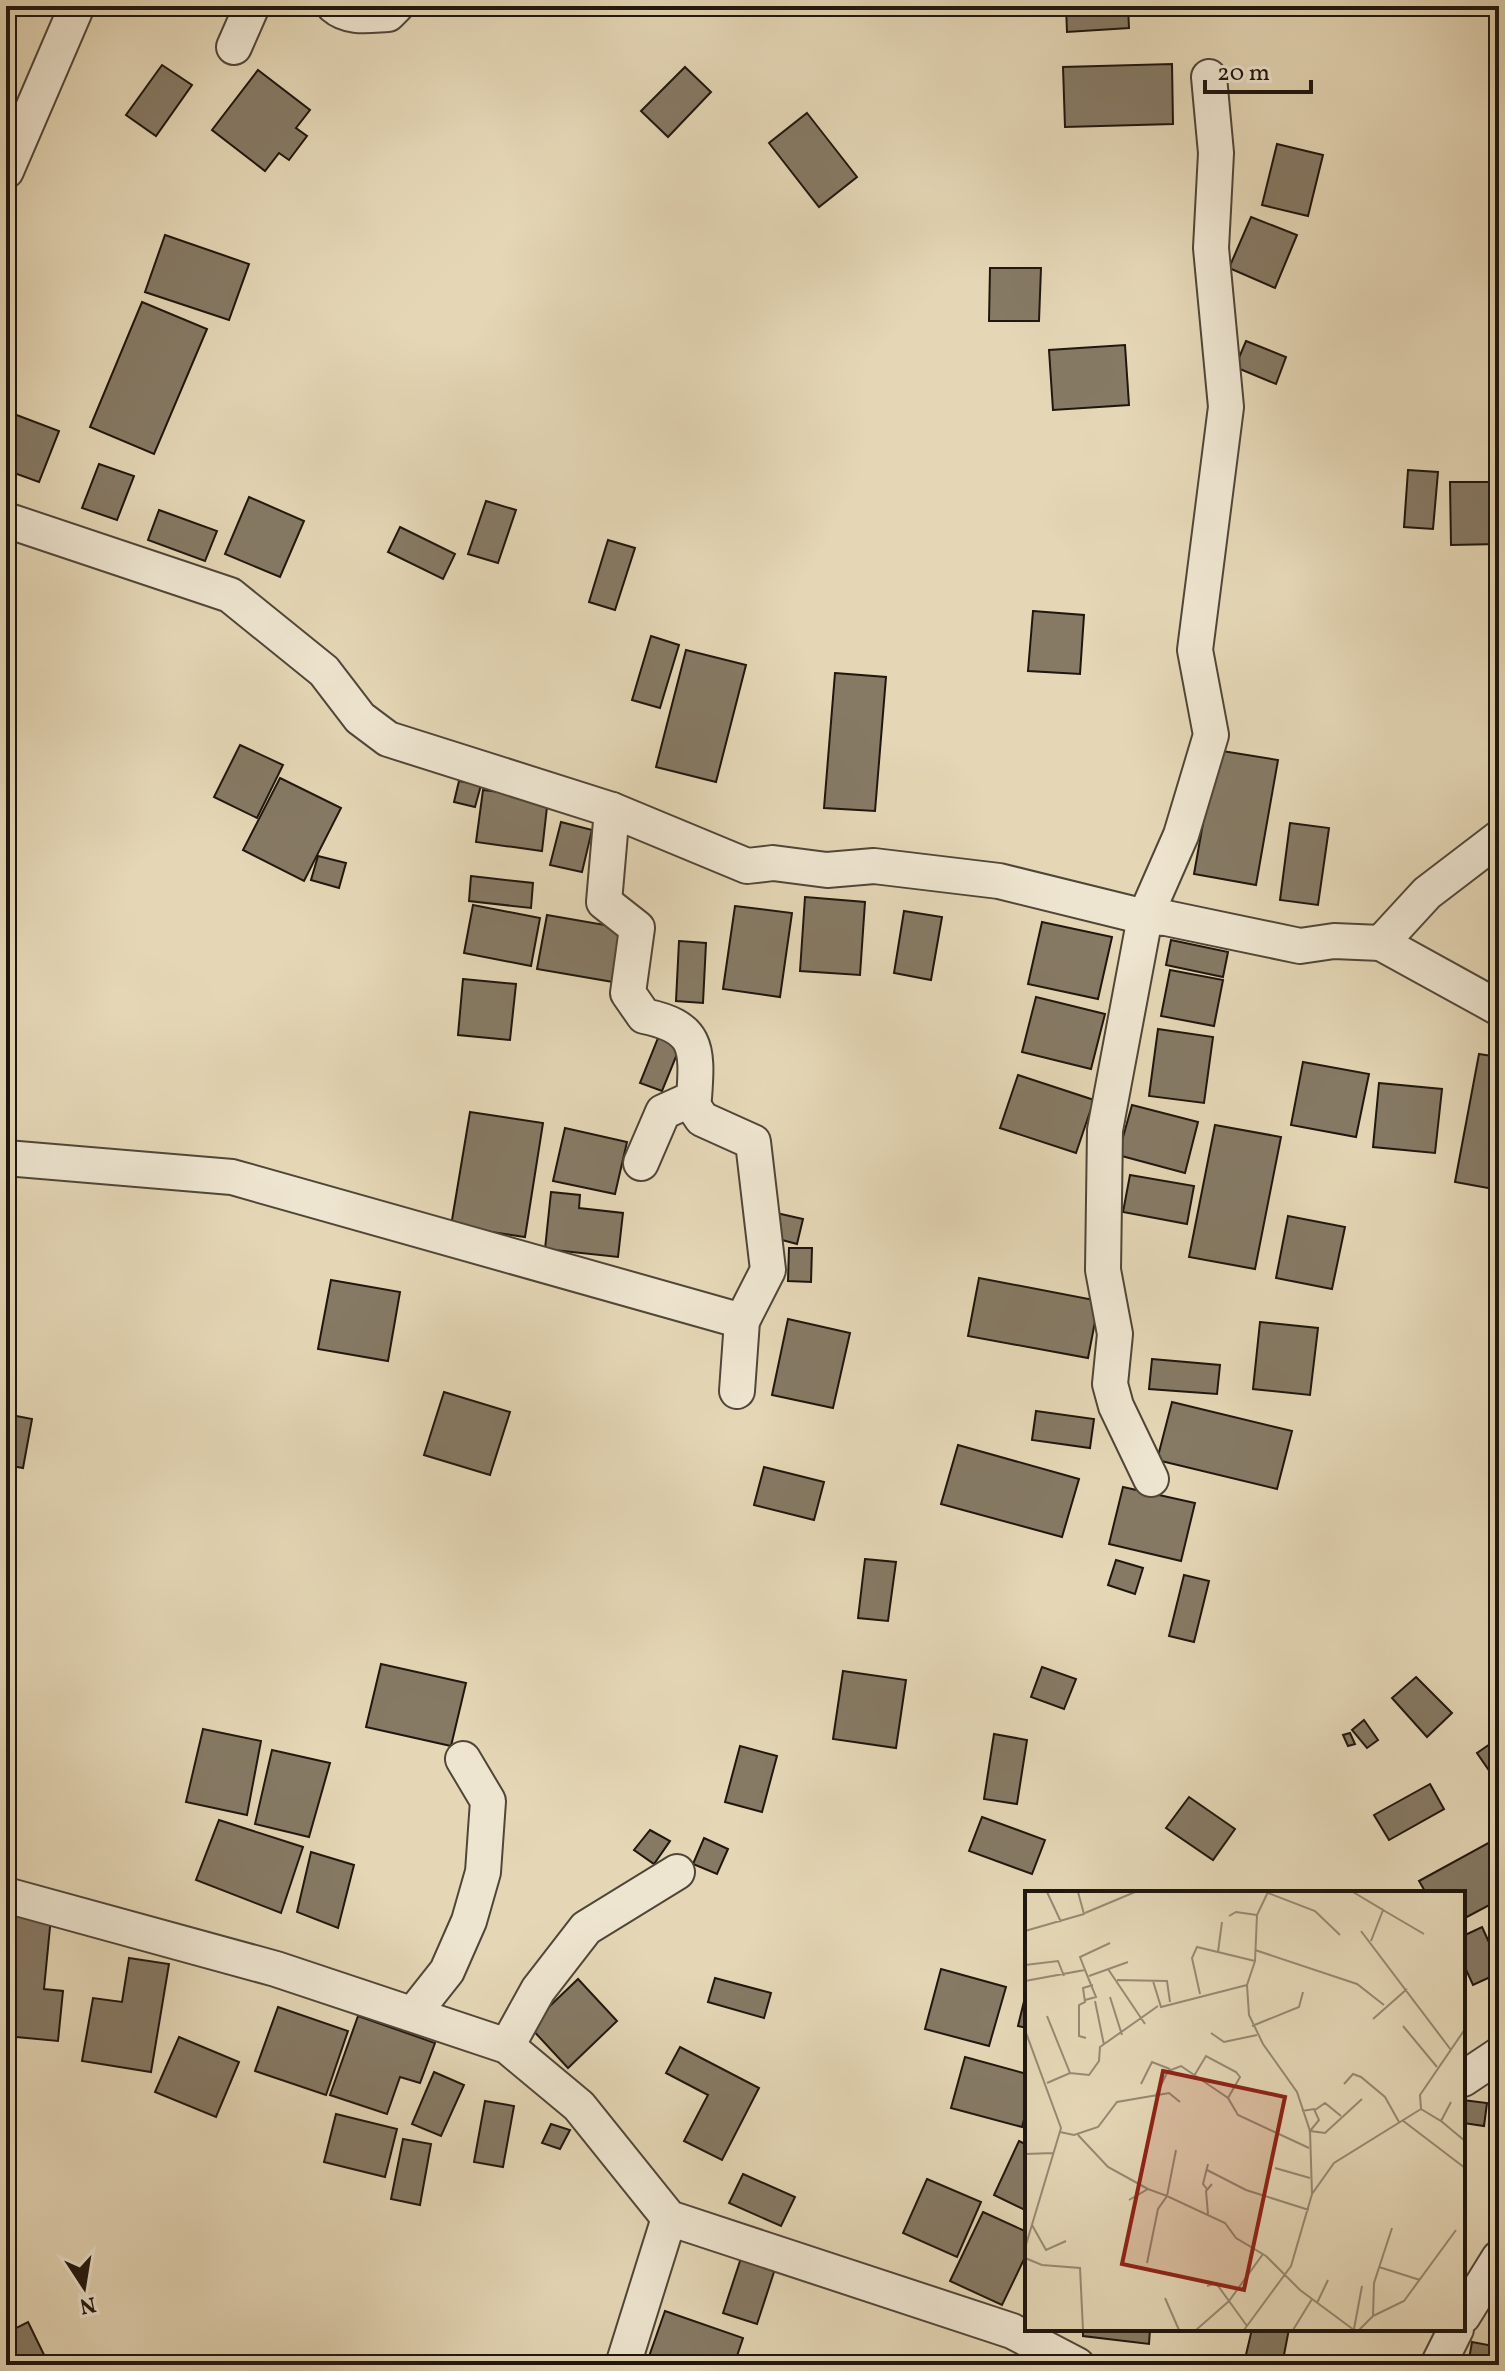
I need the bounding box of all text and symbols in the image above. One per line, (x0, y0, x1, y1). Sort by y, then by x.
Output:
scale bar (1205, 44, 1311, 94)
text: 20 m (1217, 57, 1270, 91)
inset map (1025, 1891, 1465, 2331)
north arrow (44, 2247, 124, 2327)
text: N (77, 2287, 99, 2321)

